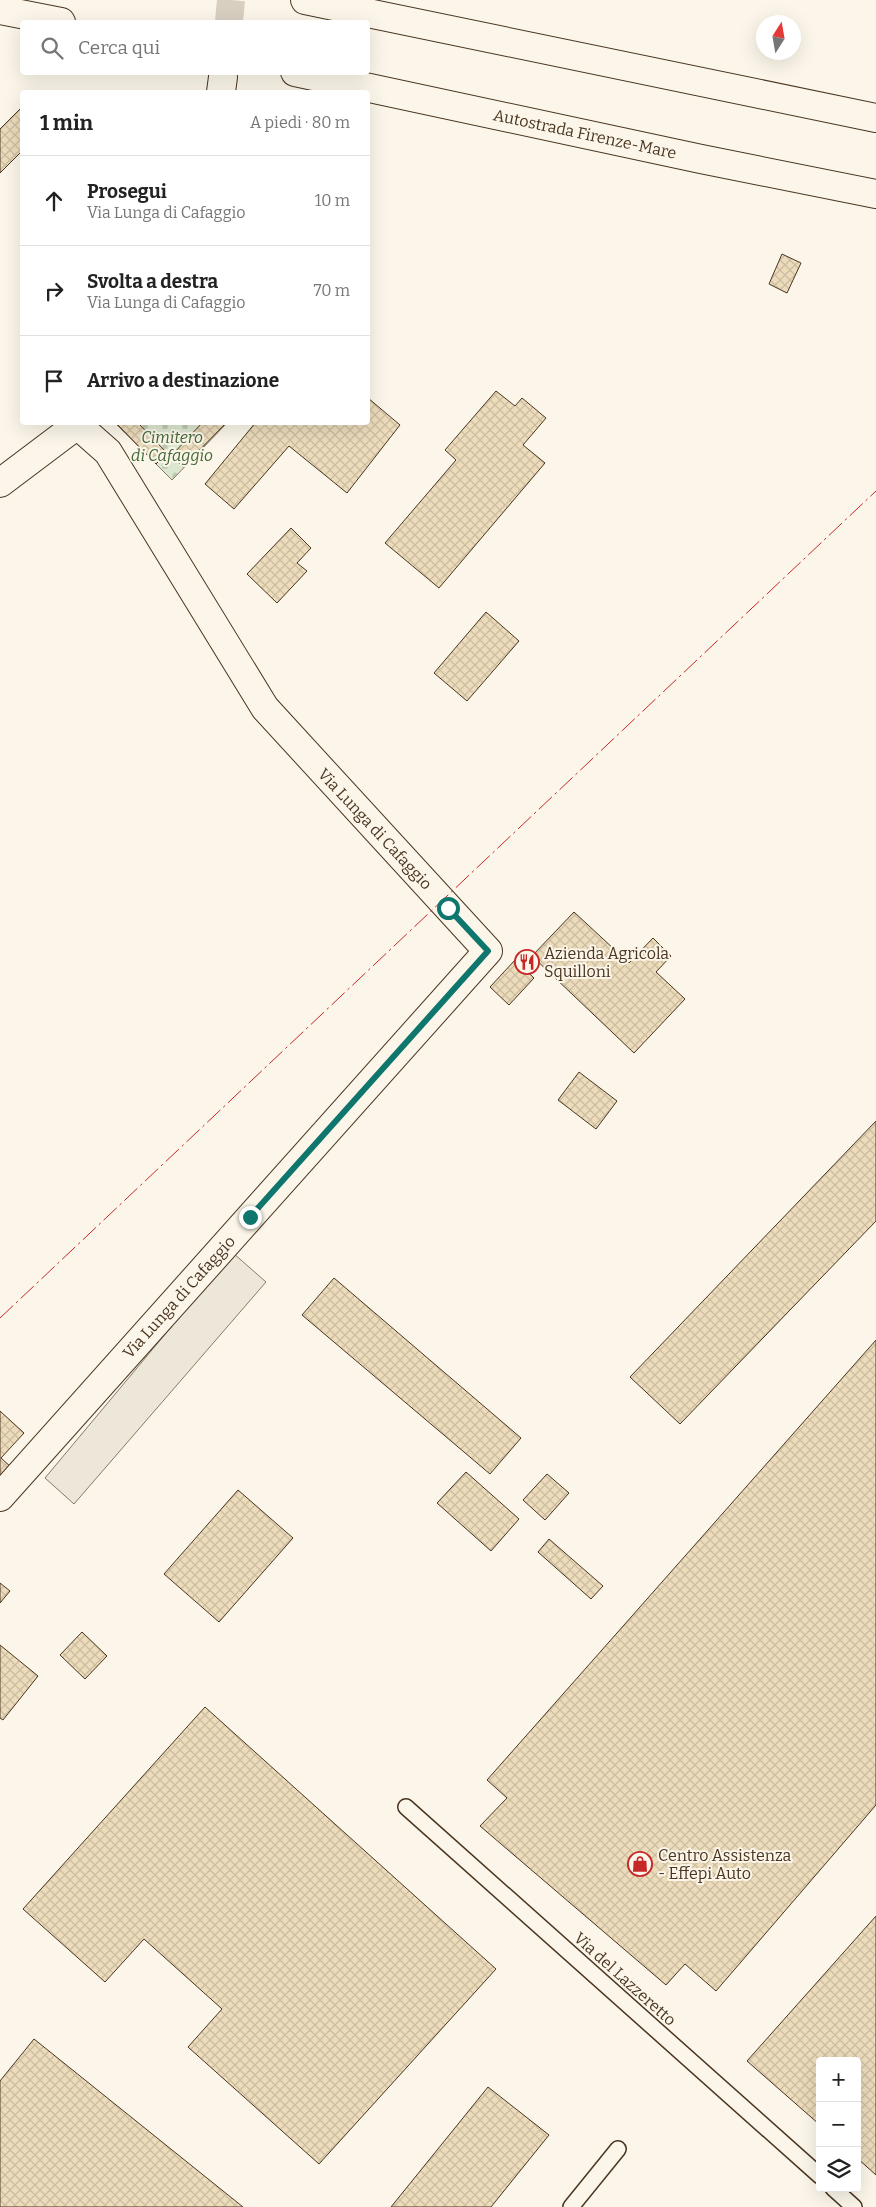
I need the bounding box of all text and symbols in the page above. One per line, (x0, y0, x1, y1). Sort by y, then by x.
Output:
north arrow (756, 15, 801, 60)
search box (20, 20, 370, 75)
icon: search (38, 34, 66, 62)
text: Cerca qui (78, 36, 160, 59)
street label: Autostrada Firenze-Mare (492, 105, 678, 163)
text: 1 min (40, 110, 93, 136)
text: A piedi · 80 m (250, 113, 350, 132)
text: Prosegui (87, 180, 167, 203)
icon: ahead (40, 187, 68, 215)
text: 10 m (315, 191, 350, 210)
text: Via Lunga di Cafaggio (87, 203, 245, 222)
text: Svolta a destra (87, 270, 218, 293)
icon: right (40, 277, 68, 305)
text: 70 m (314, 281, 350, 300)
text: Via Lunga di Cafaggio (87, 293, 245, 312)
icon: arrive (40, 367, 68, 395)
text: Arrivo a destinazione (87, 369, 279, 392)
park label: Cimitero di Cafaggio (131, 428, 213, 465)
street label: Via Lunga di Cafaggio (314, 765, 436, 893)
route start (437, 897, 460, 920)
place label: Azienda Agricola Squilloni (544, 944, 669, 981)
restaurant icon: Azienda Agricola Squilloni (514, 949, 540, 975)
route end (239, 1206, 262, 1229)
street label: Via Lunga di Cafaggio (119, 1232, 239, 1362)
place label: Centro Assistenza - Effepi Auto (658, 1846, 792, 1883)
shop icon: Centro Assistenza - Effepi Auto (627, 1851, 653, 1877)
street label: Via del Lazzeretto (570, 1928, 680, 2030)
map controls (816, 2057, 861, 2192)
button: + (816, 2057, 861, 2102)
button: − (816, 2102, 861, 2147)
button: layers (816, 2147, 861, 2192)

